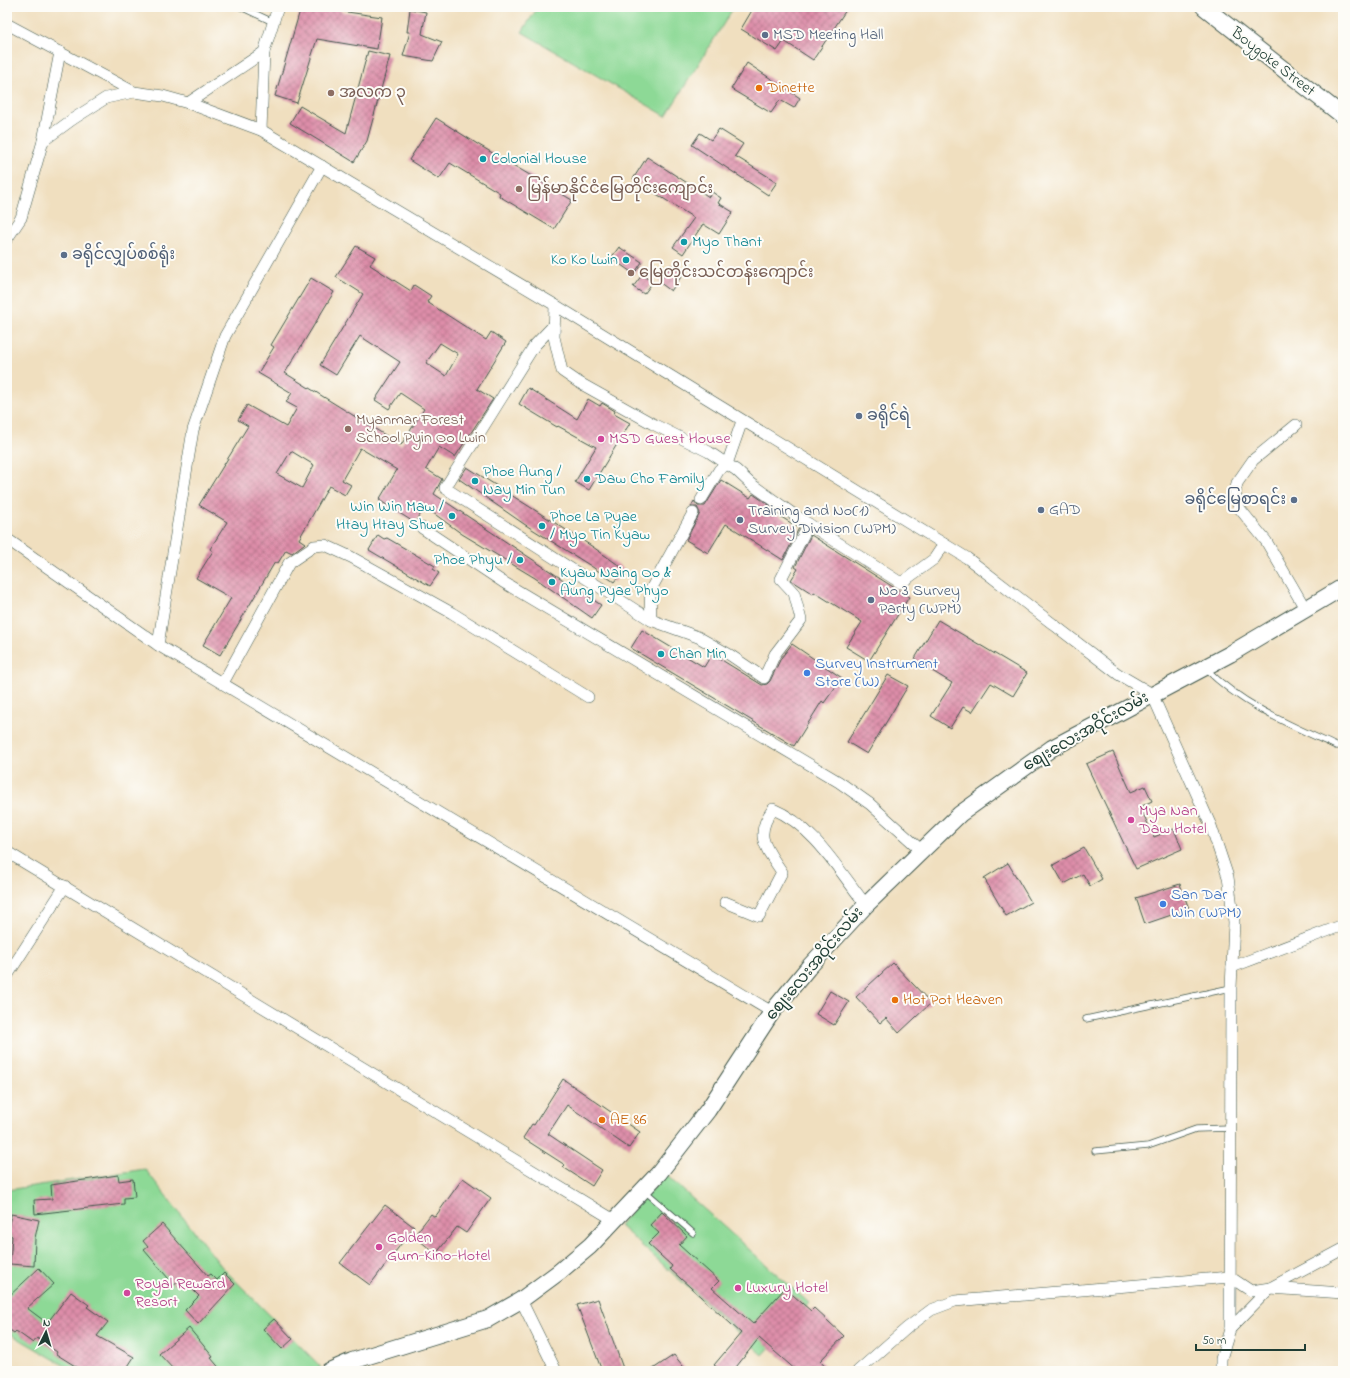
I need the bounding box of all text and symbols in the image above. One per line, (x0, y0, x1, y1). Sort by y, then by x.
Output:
street label: Boygoke Street (1225, 21, 1321, 103)
place label: MSD Meeting Hall (773, 23, 884, 47)
marker: MSD Meeting Hall (760, 30, 770, 40)
place label: Dinette (766, 76, 815, 100)
place label: အလက ၃ (339, 81, 406, 105)
marker: Dinette (754, 83, 764, 93)
marker: အလက ၃ (326, 88, 336, 98)
place label: Colonial House (491, 147, 588, 171)
marker: Colonial House (478, 154, 488, 164)
place label: မြန်မာနိုင်ငံမြေတိုင်းကျောင်း (527, 176, 713, 202)
marker: မြန်မာနိုင်ငံမြေတိုင်းကျောင်း (514, 184, 524, 194)
place label: Myo Thant (692, 230, 763, 254)
marker: Myo Thant (679, 237, 689, 247)
place label: ခရိုင်လျှပ်စစ်ရုံး (72, 242, 175, 268)
place label: Ko Ko Lwin (551, 248, 618, 272)
marker: ခရိုင်လျှပ်စစ်ရုံး (59, 250, 69, 260)
marker: Ko Ko Lwin (621, 255, 631, 265)
place label: မြေတိုင်းသင်တန်းကျောင်း (639, 260, 814, 286)
marker: မြေတိုင်းသင်တန်းကျောင်း (626, 268, 636, 278)
place label: ခရိုင်ရဲ (867, 403, 911, 429)
place label: Myanmar Forest School Pyin Oo Lwin (356, 408, 486, 450)
marker: ခရိုင်ရဲ (854, 411, 864, 421)
marker: Myanmar Forest School Pyin Oo Lwin (343, 424, 353, 434)
place label: MSD Guest House (609, 427, 731, 451)
marker: MSD Guest House (596, 434, 606, 444)
place label: Phoe Aung / Nay Min Tun (483, 460, 565, 502)
place label: Daw Cho Family (594, 467, 705, 491)
marker: Daw Cho Family (582, 474, 592, 484)
marker: Phoe Aung / Nay Min Tun (470, 476, 480, 486)
place label: ခရိုင်မြေစာရင်း (1185, 487, 1286, 513)
place label: Win Win Maw / Htay Htay Shwe (336, 495, 445, 537)
marker: ခရိုင်မြေစာရင်း (1289, 495, 1299, 505)
place label: GAD (1049, 498, 1081, 522)
place label: Training and No(1) Survey Division (WPM) (748, 499, 896, 541)
place label: Phoe La Pyae / Myo Tin Kyaw (550, 505, 650, 547)
marker: GAD (1036, 505, 1046, 515)
marker: Win Win Maw / Htay Htay Shwe (447, 511, 457, 521)
marker: Training and No(1) Survey Division (WPM) (735, 515, 745, 525)
marker: Phoe La Pyae / Myo Tin Kyaw (537, 521, 547, 531)
place label: Phoe Phyu / (434, 548, 512, 572)
marker: Phoe Phyu / (515, 555, 525, 565)
place label: Kyaw Naing Oo & Aung Pyae Phyo (560, 561, 672, 603)
marker: Kyaw Naing Oo & Aung Pyae Phyo (547, 577, 557, 587)
place label: No 3 Survey Party (WPM) (879, 579, 961, 621)
marker: No 3 Survey Party (WPM) (866, 595, 876, 605)
place label: Chan Min (669, 642, 727, 666)
marker: Chan Min (656, 649, 666, 659)
place label: Survey Instrument Store (W) (815, 652, 939, 694)
marker: Survey Instrument Store (W) (802, 668, 812, 678)
street label: စျေးလေးအဝိုင်းလမ်း (1018, 685, 1154, 779)
place label: Mya Nan Daw Hotel (1138, 799, 1207, 841)
marker: Mya Nan Daw Hotel (1126, 815, 1136, 825)
place label: San Dar Win (WPM) (1171, 883, 1241, 925)
marker: San Dar Win (WPM) (1158, 899, 1168, 909)
street label: စျေးလေးအဝိုင်းလမ်း (759, 901, 871, 1027)
place label: Hot Pot Heaven (903, 988, 1003, 1012)
marker: Hot Pot Heaven (890, 995, 900, 1005)
place label: AE 86 (610, 1108, 647, 1132)
marker: AE 86 (597, 1115, 607, 1125)
place label: Golden Gum-Kino-Hotel (387, 1226, 491, 1268)
marker: Golden Gum-Kino-Hotel (374, 1242, 384, 1252)
place label: Royal Reward Resort (135, 1272, 226, 1314)
place label: Luxury Hotel (746, 1276, 828, 1300)
marker: Luxury Hotel (733, 1283, 743, 1293)
marker: Royal Reward Resort (122, 1288, 132, 1298)
north arrow (26, 1312, 66, 1352)
text: N (42, 1315, 51, 1331)
scale bar (1196, 1326, 1305, 1352)
text: 50 m (1202, 1332, 1226, 1350)

